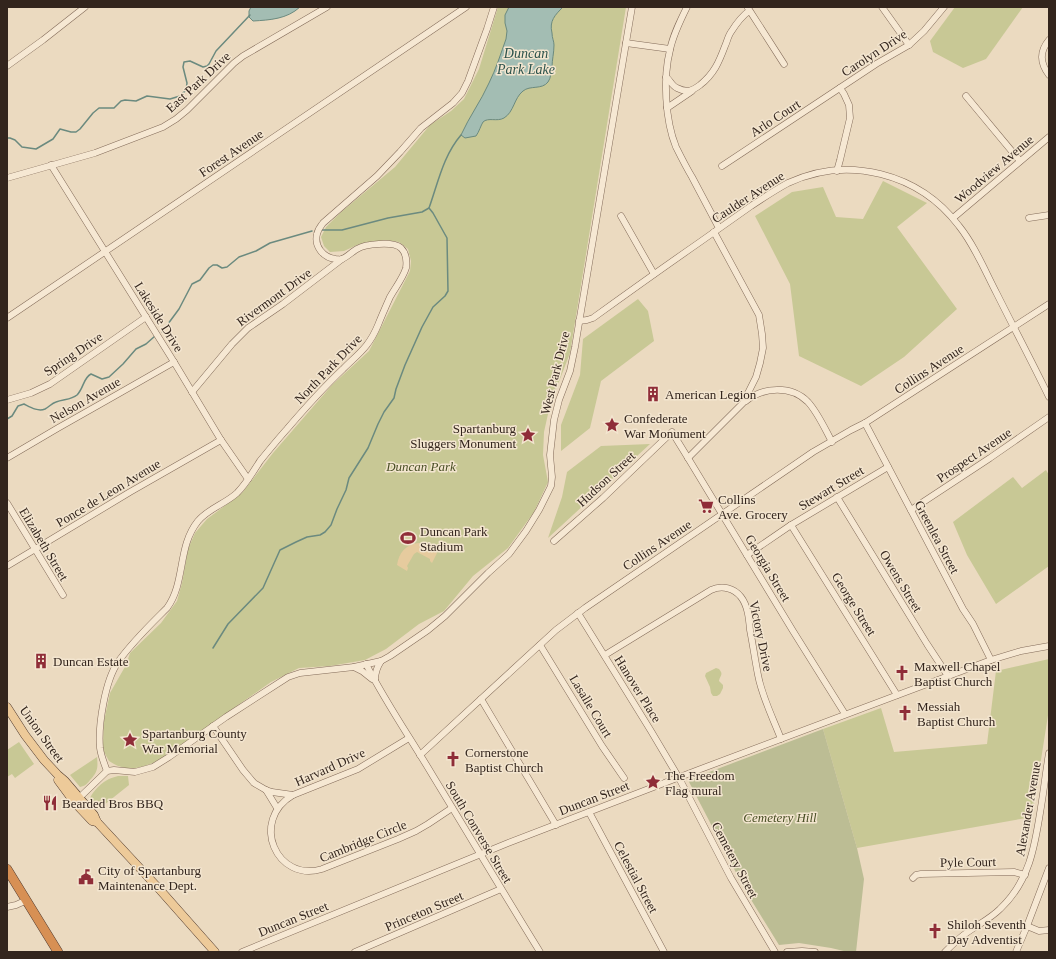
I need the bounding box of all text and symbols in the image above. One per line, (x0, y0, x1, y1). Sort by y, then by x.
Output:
street label: Carolyn Drive (839, 26, 910, 80)
water label: Duncan Park Lake (496, 46, 555, 77)
street label: East Park Drive (163, 48, 233, 116)
street label: Arlo Court (747, 96, 803, 140)
street label: Forest Avenue (196, 126, 266, 180)
street label: Woodview Avenue (952, 132, 1037, 206)
street label: Caulder Avenue (709, 168, 787, 226)
street label: Rivermont Drive (234, 265, 314, 329)
street label: Lakeside Drive (132, 279, 187, 355)
street label: Spring Drive (41, 329, 105, 379)
street label: West Park Drive (537, 329, 573, 416)
street label: North Park Drive (291, 331, 365, 407)
street label: Collins Avenue (892, 341, 967, 397)
street label: Nelson Avenue (47, 374, 123, 426)
building icon: American Legion (644, 385, 662, 403)
place label: American Legion (665, 387, 757, 402)
place label: Confederate War Monument (624, 411, 706, 441)
place icon: Confederate War Monument (603, 416, 621, 434)
place label: Spartanburg Sluggers Monument (410, 421, 516, 451)
street label: Prospect Avenue (934, 424, 1014, 485)
place icon: Spartanburg Sluggers Monument (519, 426, 537, 444)
street label: Hudson Street (574, 448, 638, 510)
street label: Ponce de Leon Avenue (53, 456, 163, 530)
park label: Duncan Park (385, 459, 456, 474)
street label: Stewart Street (796, 463, 867, 513)
place label: Collins Ave. Grocery (718, 492, 788, 522)
supermarket icon: Collins Ave. Grocery (697, 497, 715, 515)
street label: Greenlea Street (911, 498, 963, 576)
street label: Elizabeth Street (16, 505, 72, 584)
street label: Collins Avenue (620, 516, 694, 573)
place label: Duncan Park Stadium (420, 524, 488, 554)
sports icon: Duncan Park Stadium (399, 529, 417, 547)
street label: Georgia Street (742, 532, 794, 604)
street label: Owens Street (877, 547, 926, 615)
street label: George Street (829, 570, 880, 639)
street label: Victory Drive (746, 599, 776, 673)
building icon: Duncan Estate (32, 652, 50, 670)
street label: Hanover Place (611, 653, 665, 725)
place label: Duncan Estate (53, 654, 129, 669)
place label: Maxwell Chapel Baptist Church (914, 659, 1001, 689)
church icon: Maxwell Chapel Baptist Church (893, 664, 911, 682)
street label: Lasalle Court (566, 672, 616, 740)
place label: Messiah Baptist Church (917, 699, 996, 729)
street label: Union Street (17, 703, 68, 765)
church icon: Messiah Baptist Church (896, 704, 914, 722)
place label: Spartanburg County War Memorial (142, 726, 247, 756)
place icon: Spartanburg County War Memorial (121, 731, 139, 749)
street label: Harvard Drive (292, 745, 368, 789)
place label: Cornerstone Baptist Church (465, 745, 544, 775)
church icon: Cornerstone Baptist Church (444, 750, 462, 768)
street label: Alexander Avenue (1012, 760, 1044, 858)
place label: The Freedom Flag mural (665, 768, 735, 798)
place icon: The Freedom Flag mural (644, 773, 662, 791)
street label: South Converse Street (443, 778, 516, 886)
street label: Duncan Street (557, 778, 632, 818)
restaurant icon: Bearded Bros BBQ (41, 794, 59, 812)
place label: Bearded Bros BBQ (62, 796, 164, 811)
park label: Cemetery Hill (743, 810, 817, 825)
street label: Cambridge Circle (317, 817, 409, 865)
street label: Cemetery Street (709, 819, 762, 901)
street label: Celestial Street (611, 839, 661, 916)
street label: Pyle Court (940, 854, 996, 870)
place label: City of Spartanburg Maintenance Dept. (98, 863, 202, 893)
public building icon: City of Spartanburg Maintenance Dept. (77, 868, 95, 886)
street label: Princeton Street (383, 888, 466, 934)
street label: Duncan Street (256, 898, 330, 940)
place label: Shiloh Seventh Day Adventist (947, 917, 1027, 947)
church icon: Shiloh Seventh Day Adventist (926, 922, 944, 940)

